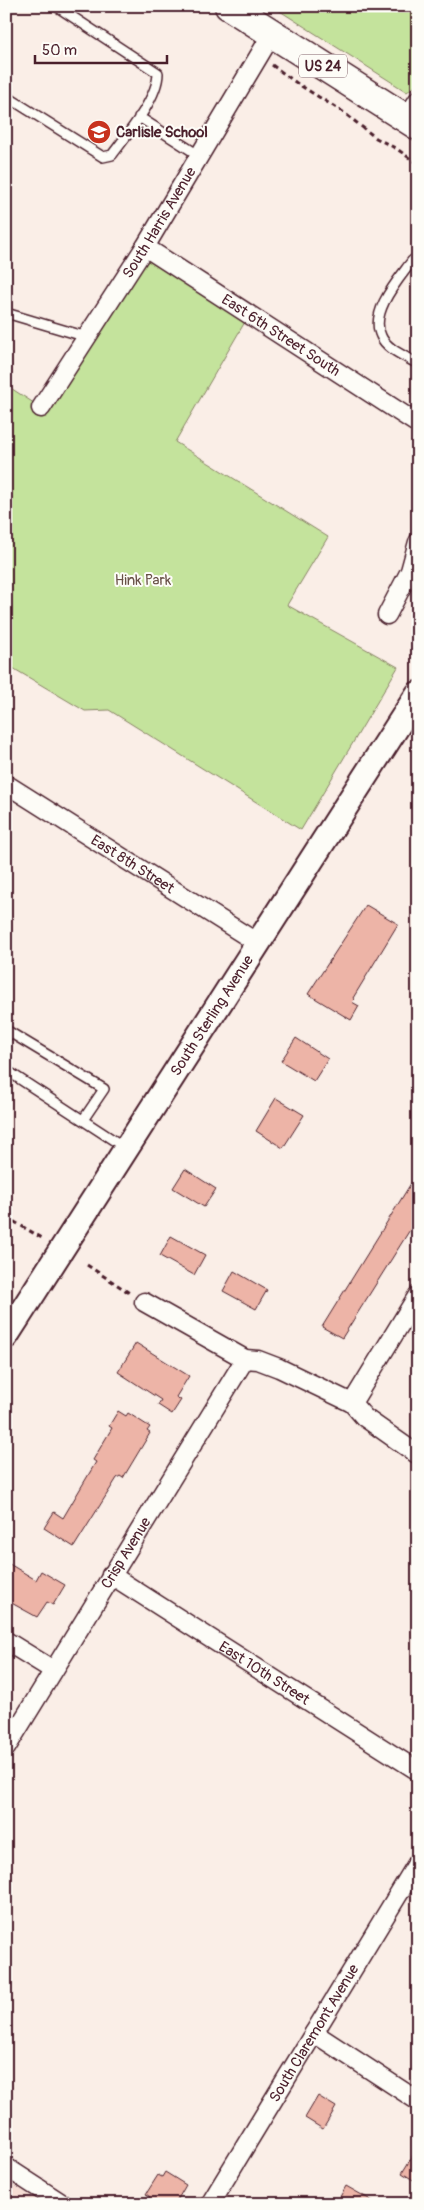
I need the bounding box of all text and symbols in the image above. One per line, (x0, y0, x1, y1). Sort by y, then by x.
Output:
scale bar (35, 32, 168, 64)
text: 50 m (42, 41, 77, 60)
road number: US 24 (299, 54, 347, 78)
school or university icon: Carlisle School (86, 119, 112, 145)
place label: Carlisle School (116, 123, 208, 142)
street label: South Harris Avenue (118, 163, 200, 282)
street label: East 6th Street South (218, 290, 344, 380)
park label: Hink Park (115, 571, 172, 590)
street label: East 8th Street (87, 831, 179, 898)
street label: South Sterling Avenue (166, 951, 258, 1079)
street label: Crisp Avenue (97, 1513, 155, 1592)
street label: East 10th Street (215, 1637, 314, 1709)
street label: South Claremont Avenue (265, 1960, 363, 2106)

